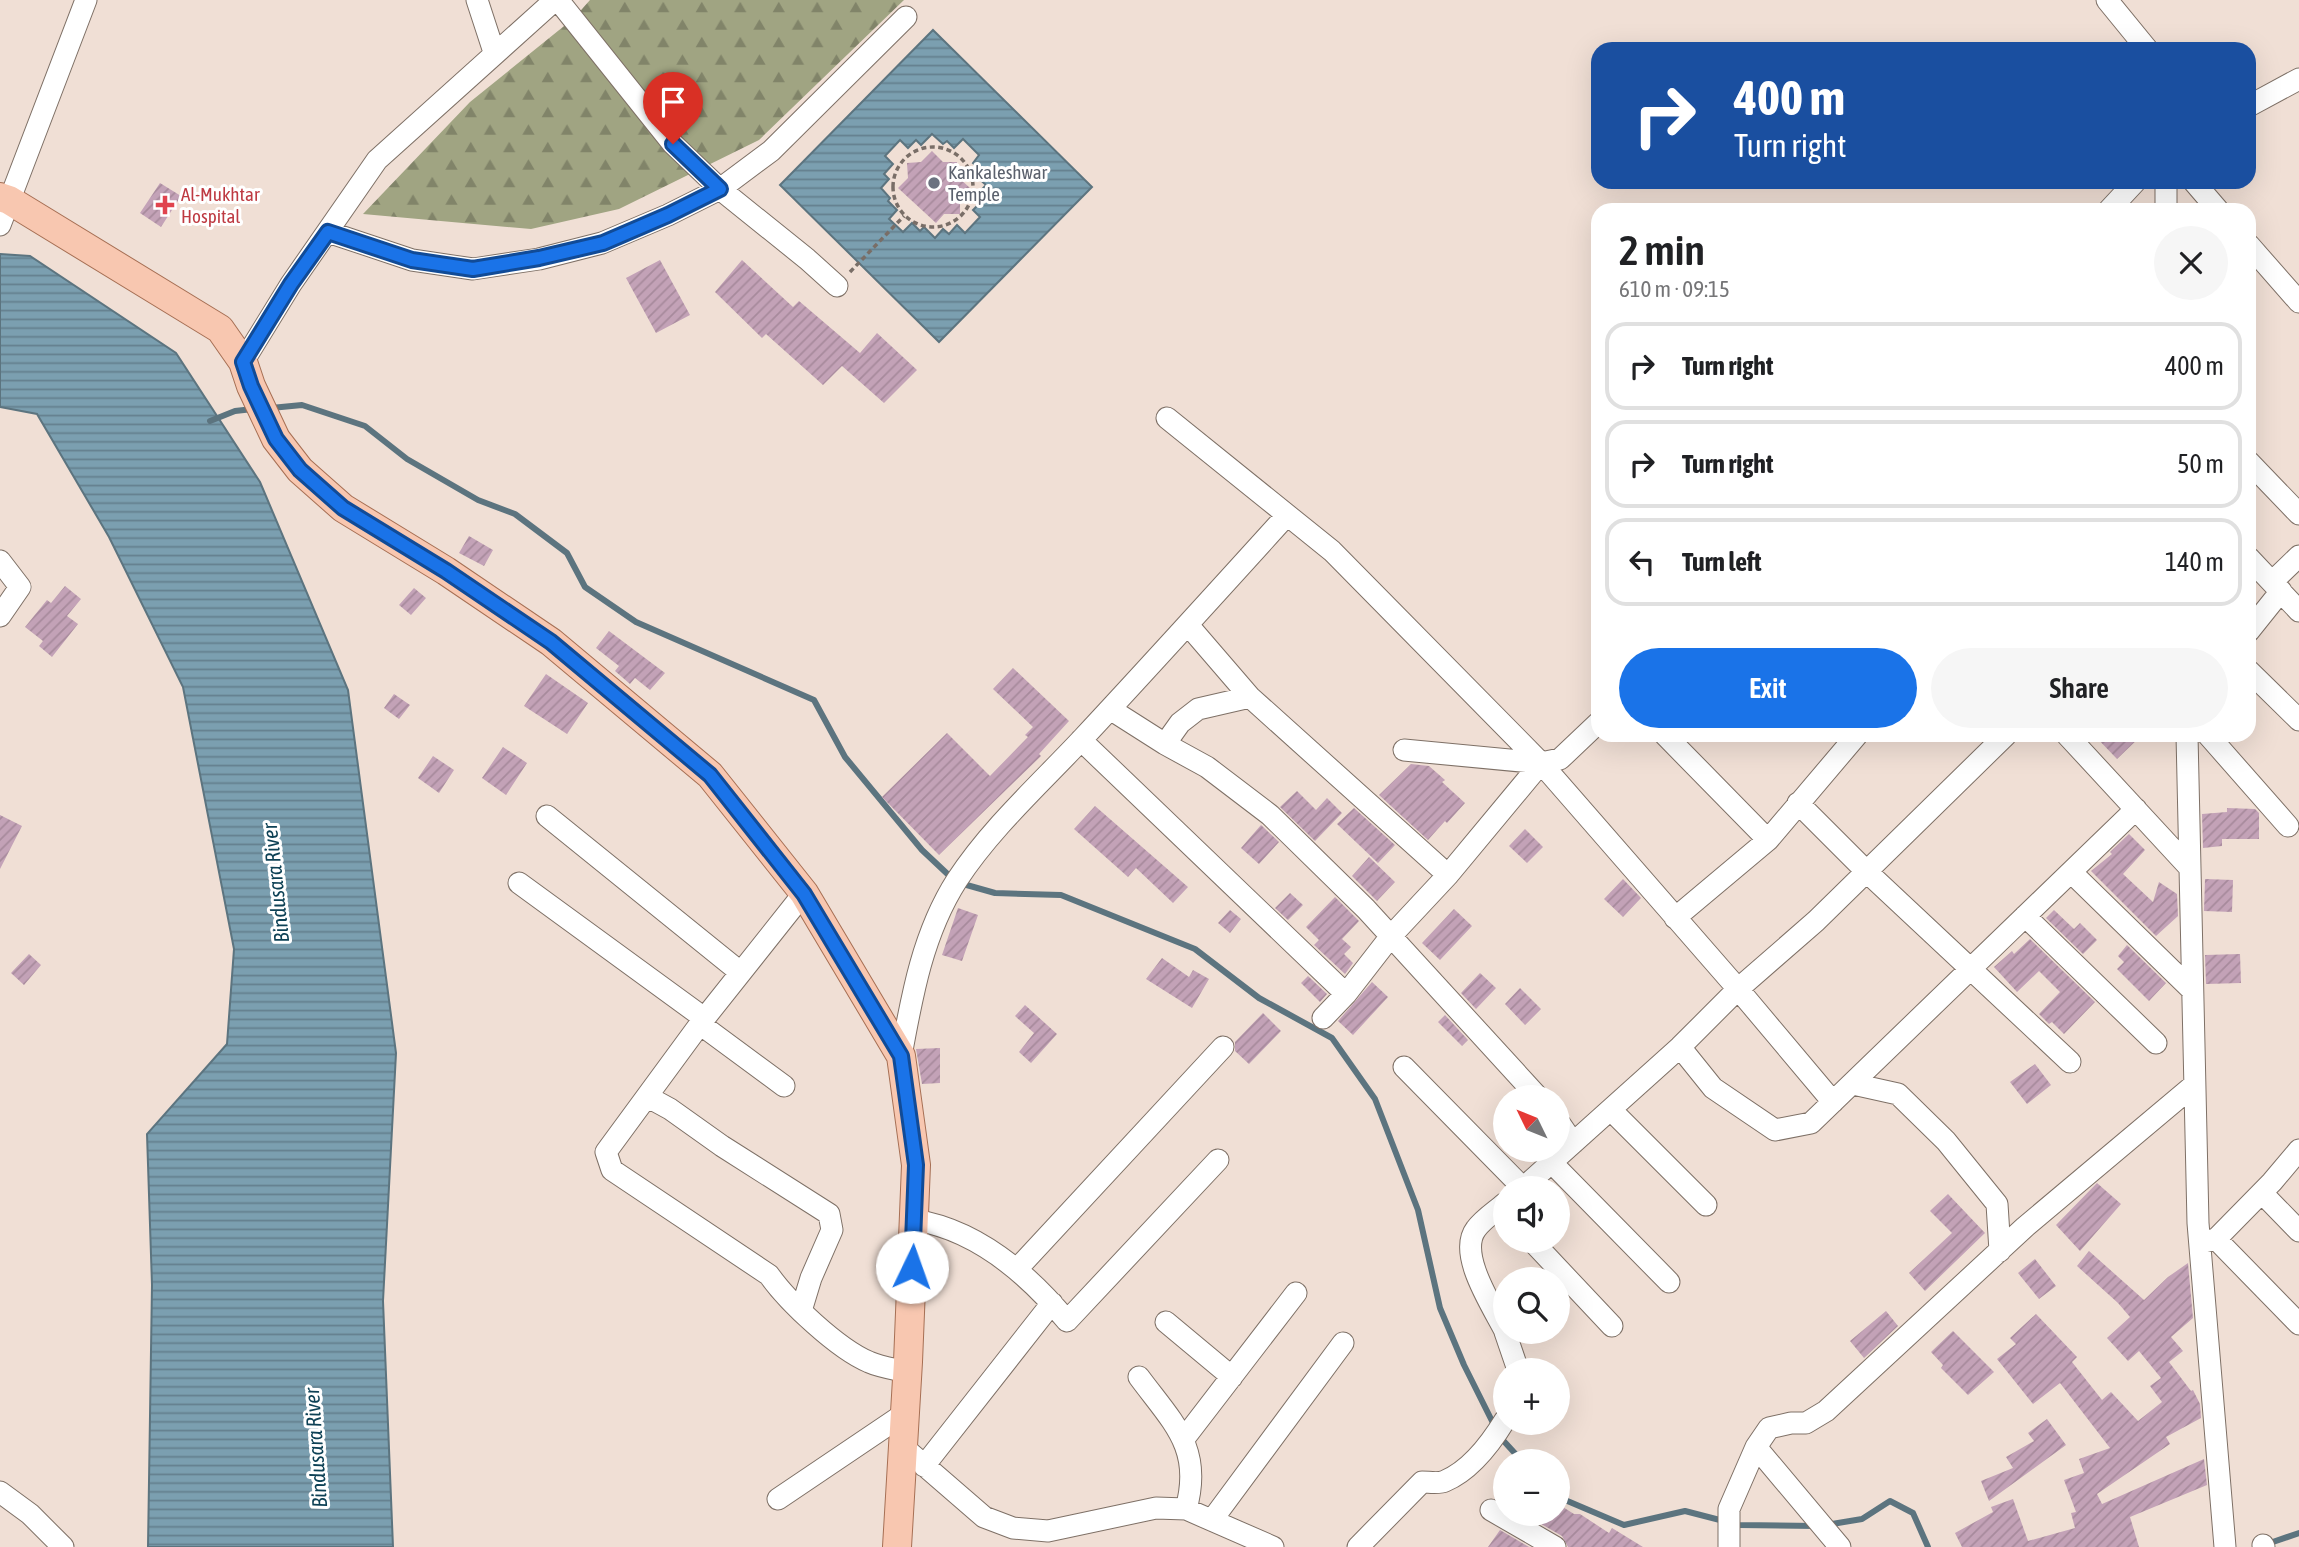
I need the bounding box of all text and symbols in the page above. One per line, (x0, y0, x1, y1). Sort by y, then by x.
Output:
text: 400 m (1734, 69, 1845, 125)
icon: right (1619, 70, 1710, 161)
pin (643, 72, 703, 144)
icon: arrive (654, 83, 692, 121)
text: Turn right (1734, 127, 1847, 164)
place label: Kankaleshwar Temple (948, 161, 1048, 205)
marker: Kankaleshwar Temple (926, 175, 942, 191)
place label: Al-Mukhtar Hospital (181, 183, 260, 227)
marker: Al-Mukhtar Hospital (155, 195, 175, 215)
text: 2 min (1619, 226, 1705, 274)
button: close (2154, 226, 2228, 300)
text: 610 m · 09:15 (1619, 276, 1730, 302)
icon: right (1623, 347, 1661, 385)
text: Turn right (1682, 351, 1773, 381)
text: 400 m (2165, 351, 2224, 381)
icon: right (1623, 445, 1661, 483)
text: Turn right (1682, 449, 1773, 479)
text: 50 m (2177, 449, 2224, 479)
icon: left (1623, 543, 1661, 581)
text: Turn left (1682, 547, 1762, 577)
text: 140 m (2165, 547, 2224, 577)
button: Exit (1619, 648, 1917, 728)
button: Share (1931, 648, 2228, 728)
water label: Bindusara River (257, 821, 293, 944)
north arrow (1493, 1085, 1570, 1162)
map controls (1493, 1085, 1570, 1526)
button: sound (1493, 1176, 1570, 1253)
position arrow (875, 1230, 949, 1304)
button: search (1493, 1267, 1570, 1344)
button: + (1493, 1358, 1570, 1435)
water label: Bindusara River (299, 1387, 331, 1509)
button: − (1493, 1449, 1570, 1526)

